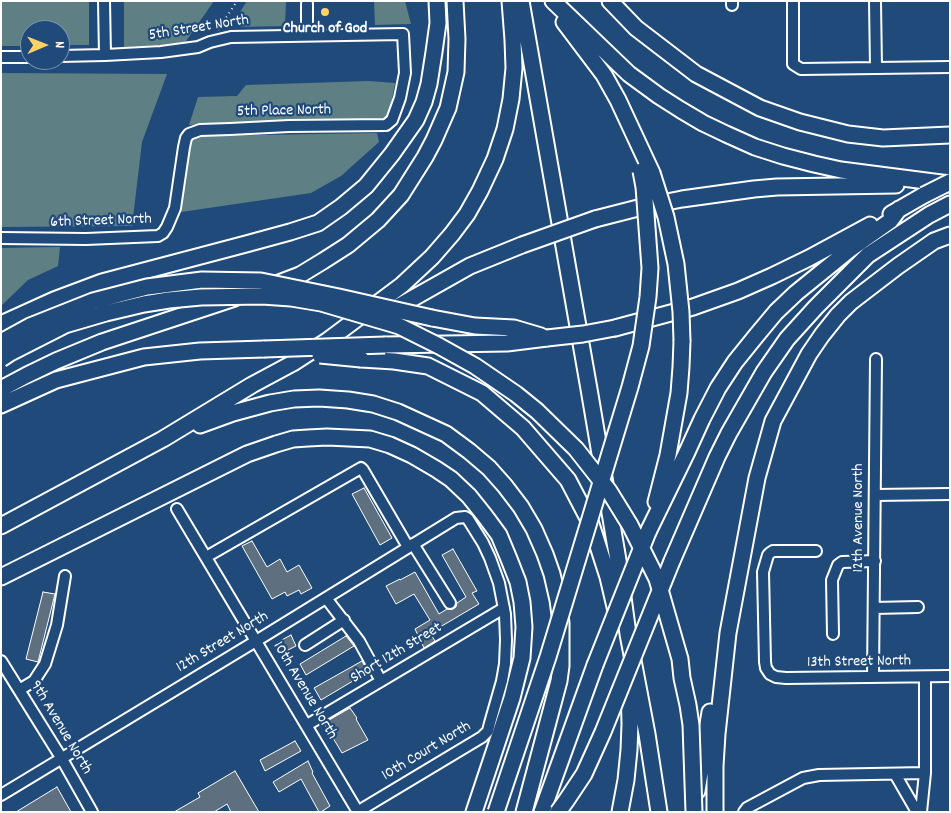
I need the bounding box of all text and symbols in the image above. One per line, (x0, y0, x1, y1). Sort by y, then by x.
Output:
marker: Church of God (319, 6, 331, 18)
street label: 5th Street North (148, 12, 250, 46)
north arrow (20, 20, 70, 70)
place label: Church of God (283, 20, 367, 40)
text: N (49, 41, 69, 48)
street label: 5th Place North (237, 102, 331, 122)
street label: 6th Street North (50, 211, 152, 233)
street label: 12th Avenue North (850, 463, 870, 573)
street label: 12th Street North (173, 608, 273, 678)
street label: Short 12th Street (348, 619, 446, 689)
street label: 10th Avenue North (267, 639, 341, 743)
street label: 13th Street North (807, 652, 911, 674)
street label: 9th Avenue North (25, 678, 95, 778)
street label: 10th Court North (379, 718, 475, 786)

